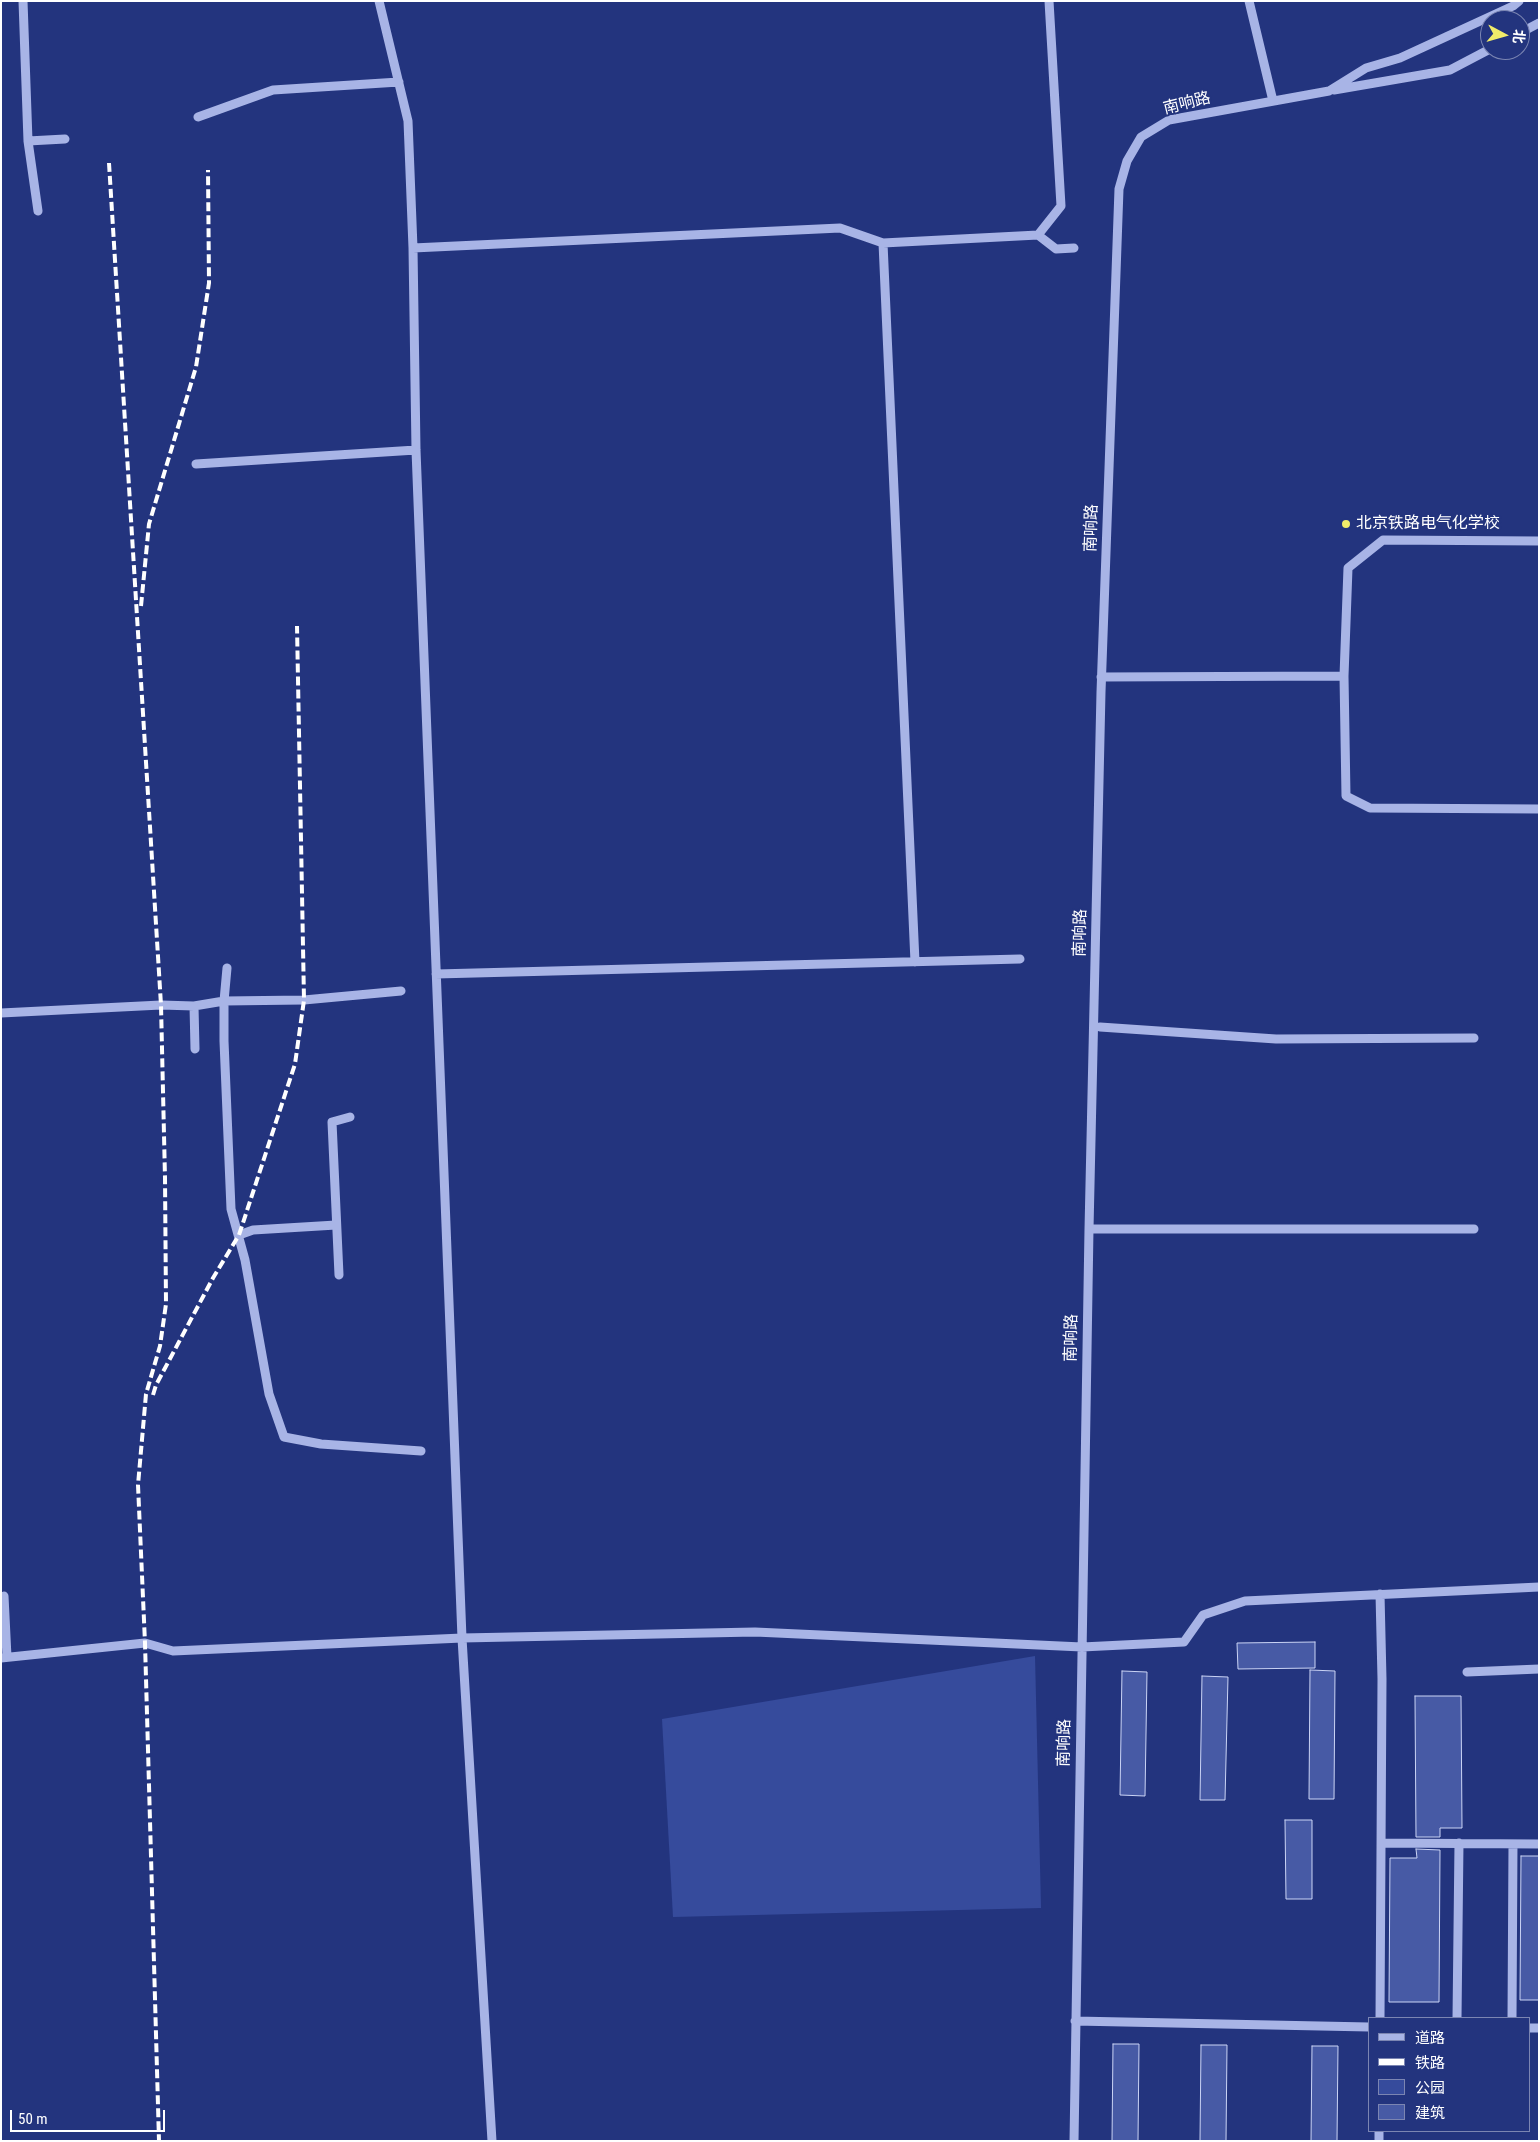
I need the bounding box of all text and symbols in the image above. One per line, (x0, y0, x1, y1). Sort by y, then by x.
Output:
north arrow (1480, 10, 1530, 60)
text: 北 (1510, 29, 1528, 44)
street label: 南响路 (1161, 89, 1213, 119)
street label: 南响路 (1082, 504, 1102, 552)
place label: 北京铁路电气化学校 (1356, 514, 1500, 534)
marker: 北京铁路电气化学校 (1340, 518, 1352, 530)
street label: 南响路 (1071, 909, 1091, 957)
street label: 南响路 (1062, 1314, 1082, 1362)
street label: 南响路 (1055, 1719, 1075, 1767)
legend (1368, 2017, 1530, 2132)
text: 道路 (1415, 2029, 1445, 2047)
text: 铁路 (1415, 2054, 1445, 2072)
text: 公园 (1415, 2079, 1445, 2097)
scale bar (12, 2100, 168, 2132)
text: 建筑 (1415, 2104, 1445, 2122)
text: 50 m (18, 2110, 48, 2128)

